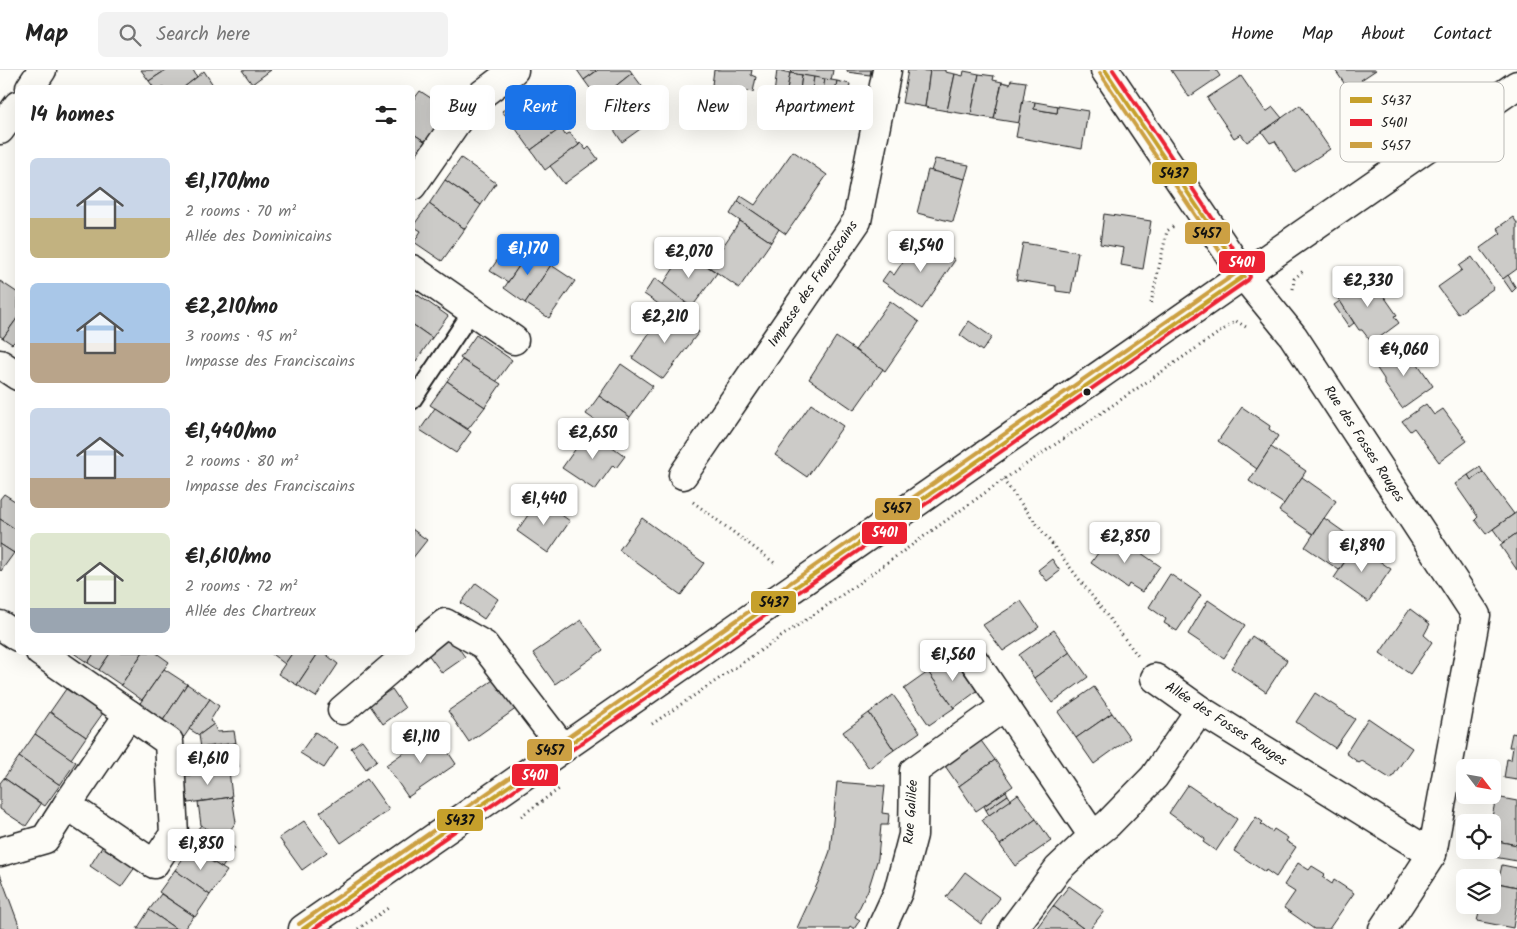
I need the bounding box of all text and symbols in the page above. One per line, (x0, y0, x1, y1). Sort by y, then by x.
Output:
search box (98, 12, 448, 57)
text: Map (25, 15, 68, 54)
text: Search here (156, 20, 250, 50)
text: Home (1231, 20, 1274, 49)
text: Map (1302, 20, 1333, 49)
text: About (1361, 20, 1405, 49)
text: Contact (1433, 20, 1492, 49)
icon: search (116, 21, 144, 49)
legend (1340, 82, 1504, 162)
chip: Buy (430, 85, 495, 130)
chip: Rent (505, 85, 576, 130)
chip: Filters (586, 85, 669, 130)
chip: New (679, 85, 747, 130)
chip: Apartment (757, 85, 873, 130)
text: 5437 (1381, 90, 1411, 112)
text: 14 homes (30, 99, 115, 132)
icon: filters (372, 101, 400, 129)
text: 5401 (1381, 112, 1408, 134)
text: 5457 (1381, 135, 1411, 157)
line badge: 5437 (1151, 161, 1198, 185)
text: 5437 (1159, 163, 1189, 185)
text: €1,170/mo (185, 166, 270, 199)
icon: home (70, 178, 130, 238)
text: 2 rooms · 70 m² (185, 199, 296, 224)
street label: Impasse des Franciscains (762, 216, 864, 352)
line badge: 5457 (1184, 221, 1231, 245)
text: 5457 (1192, 223, 1222, 245)
text: Allée des Dominicains (185, 224, 332, 249)
pin: €1,540 (880, 230, 962, 273)
pin: €1,170 (487, 234, 569, 276)
text: €1,540 (899, 234, 943, 259)
pin: €2,070 (648, 236, 730, 279)
text: €1,170 (508, 237, 548, 262)
text: €2,070 (665, 240, 713, 265)
line badge: 5401 (1218, 250, 1266, 274)
text: 5401 (1228, 252, 1256, 274)
pin: €2,330 (1327, 266, 1409, 308)
text: €2,330 (1343, 269, 1393, 294)
text: €2,210/mo (185, 291, 278, 324)
pin: €2,210 (624, 302, 706, 344)
icon: home (70, 303, 130, 363)
text: €2,210 (642, 305, 688, 330)
text: 3 rooms · 95 m² (185, 324, 297, 349)
pin: €4,060 (1363, 334, 1445, 377)
text: €4,060 (1380, 338, 1428, 363)
text: Impasse des Franciscains (185, 349, 355, 374)
street label: Rue des Fosses Rouges (1318, 381, 1410, 507)
unlabelled marker (1082, 387, 1092, 397)
text: €1,440/mo (185, 416, 277, 449)
pin: €2,650 (552, 418, 634, 460)
text: €2,650 (569, 421, 617, 446)
icon: home (70, 428, 130, 488)
text: 2 rooms · 80 m² (185, 449, 298, 474)
text: Impasse des Franciscains (185, 474, 355, 499)
pin: €1,440 (503, 484, 585, 526)
text: €1,440 (522, 487, 566, 512)
line badge: 5457 (874, 497, 921, 521)
text: 5457 (882, 498, 912, 520)
line badge: 5401 (861, 521, 908, 545)
text: 5401 (871, 522, 899, 544)
pin: €2,850 (1084, 522, 1166, 564)
text: €2,850 (1100, 525, 1150, 550)
pin: €1,890 (1321, 530, 1403, 573)
text: €1,890 (1340, 534, 1384, 559)
text: €1,610/mo (185, 541, 271, 574)
icon: home (70, 553, 130, 613)
text: 2 rooms · 72 m² (185, 574, 297, 599)
line badge: 5437 (750, 590, 797, 614)
text: 5437 (759, 592, 789, 614)
text: Allée des Chartreux (185, 599, 316, 624)
pin: €1,560 (912, 640, 994, 682)
text: €1,560 (931, 643, 975, 668)
street label: Allée des Fosses Rouges (1160, 676, 1292, 772)
pin: €1,110 (380, 722, 462, 764)
text: €1,110 (402, 725, 440, 750)
line badge: 5457 (526, 738, 573, 762)
text: 5457 (535, 740, 565, 762)
pin: €1,610 (167, 744, 249, 786)
text: €1,610 (188, 747, 228, 772)
north arrow (1456, 759, 1501, 804)
map controls (1456, 759, 1501, 914)
line badge: 5401 (511, 763, 559, 787)
text: 5401 (521, 765, 549, 787)
street label: Rue Galilée (898, 778, 924, 845)
line badge: 5437 (436, 808, 484, 832)
text: 5437 (445, 810, 475, 832)
button: locate (1456, 814, 1501, 859)
pin: €1,850 (160, 828, 242, 871)
text: €1,850 (179, 832, 223, 857)
button: layers (1456, 869, 1501, 914)

